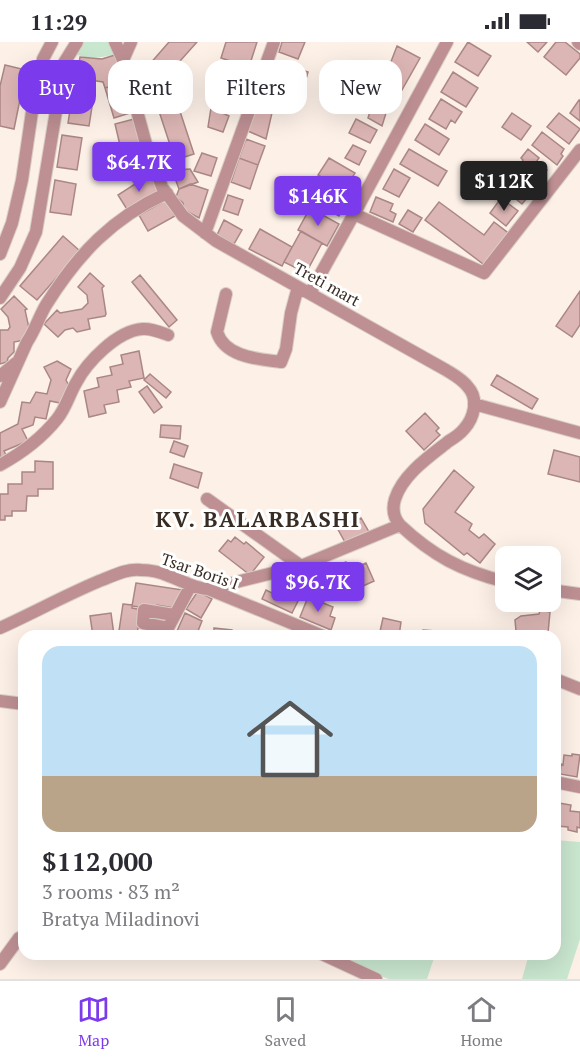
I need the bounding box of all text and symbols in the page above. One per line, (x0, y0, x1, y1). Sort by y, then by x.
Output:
text: 11:29 (30, 7, 87, 36)
chip: Buy (18, 60, 96, 114)
chip: Rent (108, 60, 193, 114)
chip: Filters (205, 60, 307, 114)
chip: New (319, 60, 402, 114)
pin: $64.7K (90, 142, 188, 193)
text: $64.7K (106, 148, 172, 175)
pin: $112K (462, 161, 546, 212)
text: $112K (474, 167, 534, 194)
pin: $146K (276, 176, 360, 227)
text: $146K (288, 182, 348, 209)
street label: Treti mart (290, 257, 364, 311)
district label: KV. BALARBASHI (156, 504, 360, 533)
map controls (495, 546, 561, 612)
button: layers (495, 546, 561, 612)
street label: Tsar Boris I (158, 547, 242, 595)
pin: $96.7K (269, 562, 367, 613)
text: $96.7K (285, 568, 351, 595)
icon: home (236, 685, 344, 793)
text: $112,000 (42, 844, 153, 878)
text: 3 rooms · 83 m² (42, 878, 180, 905)
text: Bratya Miladinovi (42, 905, 200, 932)
tab: Map (77, 993, 110, 1051)
tab: Saved (265, 993, 306, 1051)
tab: Home (460, 993, 503, 1051)

